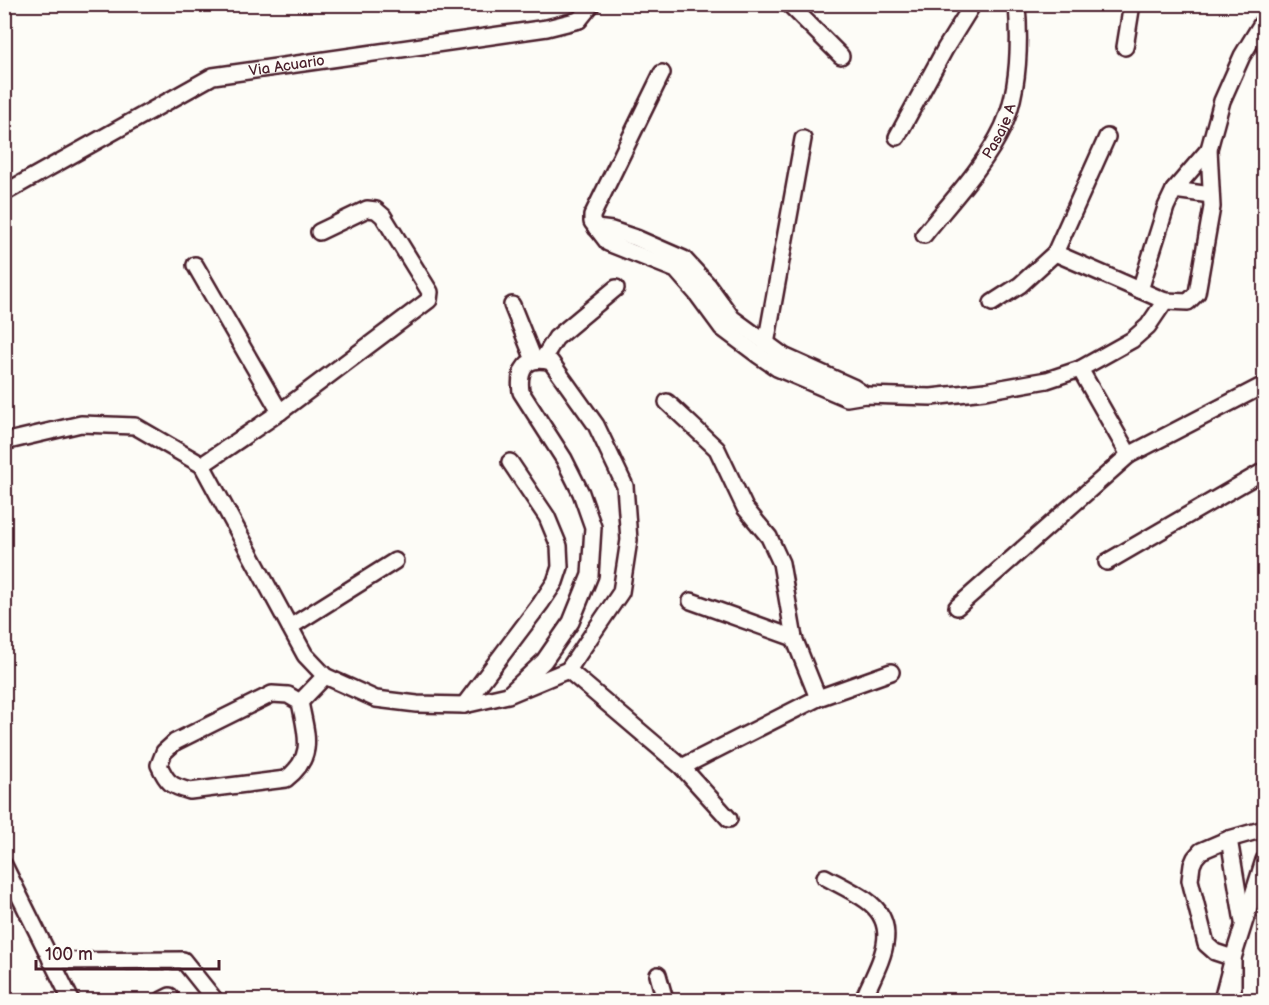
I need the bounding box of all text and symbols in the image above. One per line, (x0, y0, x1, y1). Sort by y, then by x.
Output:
street label: Via Acuario (247, 51, 326, 80)
street label: Pasaje A (978, 101, 1020, 162)
scale bar (36, 933, 219, 971)
text: 100 m (45, 944, 93, 965)

